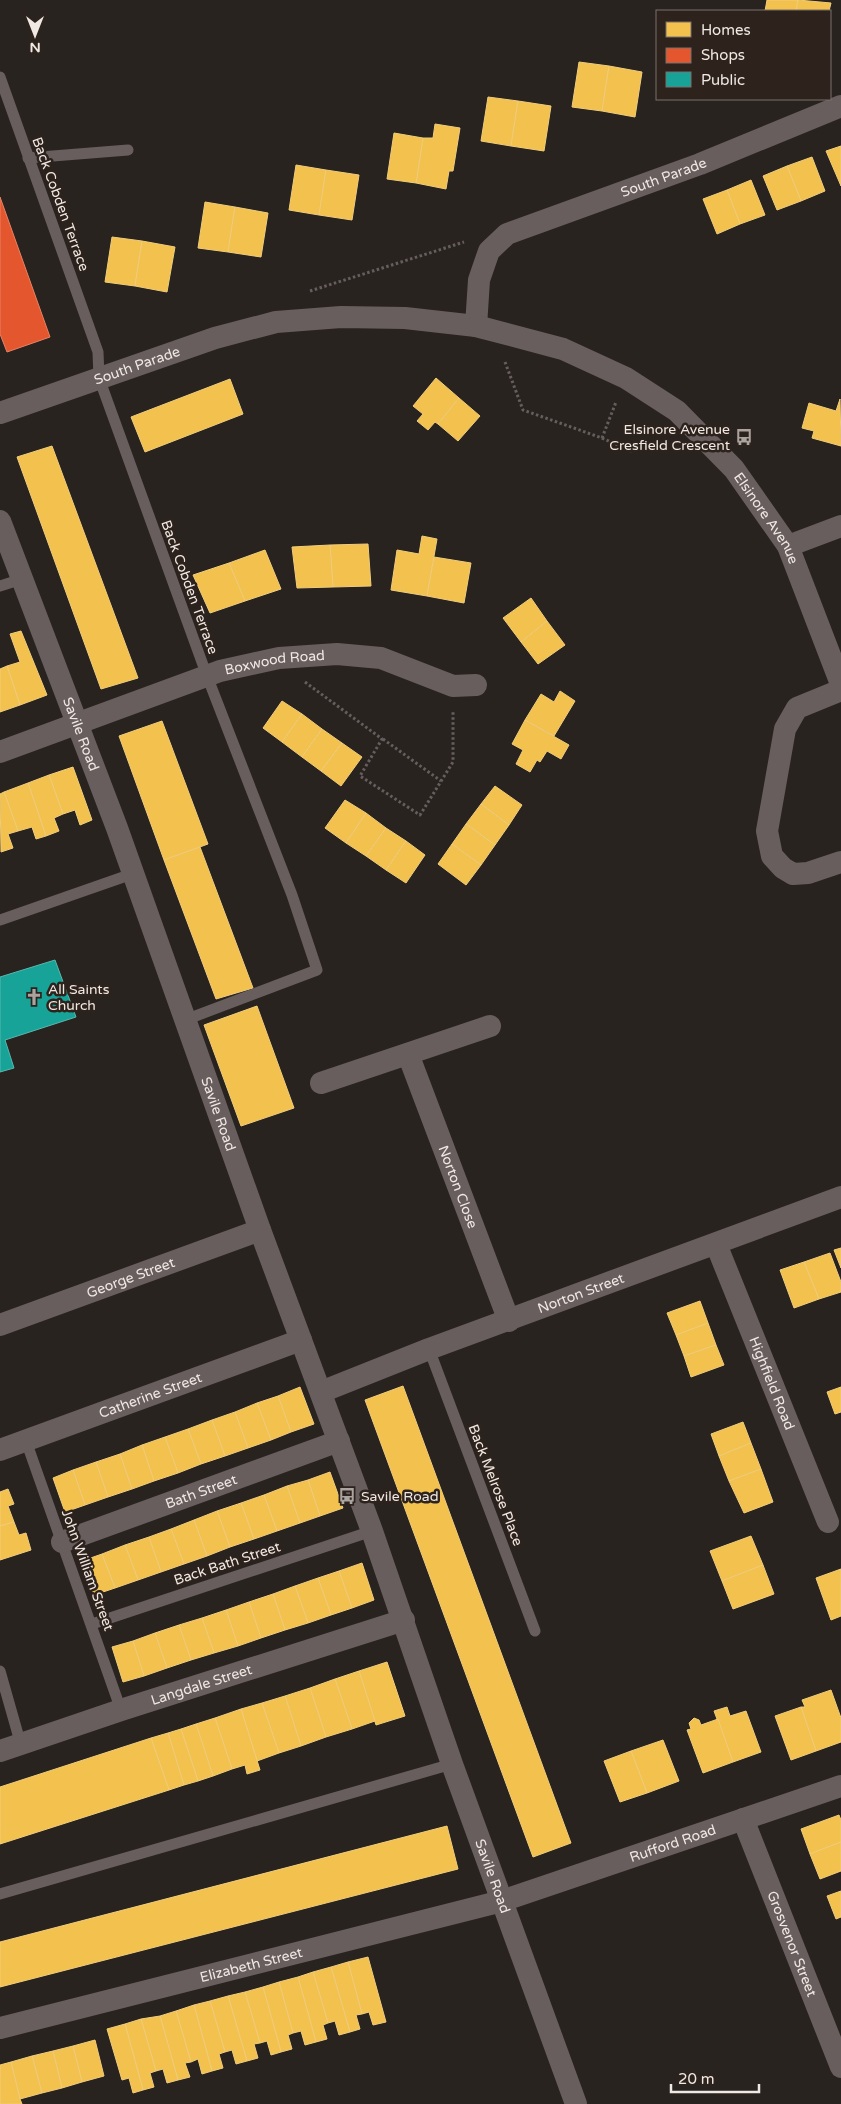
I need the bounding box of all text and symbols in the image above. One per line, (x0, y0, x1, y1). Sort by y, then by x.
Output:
north arrow (10, 10, 60, 60)
legend (656, 10, 831, 100)
text: Homes (701, 21, 751, 39)
text: N (29, 39, 41, 56)
text: Shops (701, 46, 745, 64)
text: Public (701, 71, 745, 89)
street label: Back Cobden Terrace (28, 135, 93, 274)
street label: South Parade (618, 154, 709, 201)
street label: South Parade (92, 343, 182, 389)
place label: Elsinore Avenue Cresfield Crescent (609, 421, 731, 454)
bus stop icon: Elsinore Avenue Cresfield Crescent (734, 427, 754, 447)
street label: Elsinore Avenue (730, 469, 802, 566)
street label: Back Cobden Terrace (157, 518, 222, 657)
street label: Boxwood Road (223, 647, 325, 679)
street label: Savile Road (59, 695, 102, 774)
place label: All Saints Church (48, 981, 110, 1014)
church icon: All Saints Church (24, 987, 44, 1007)
street label: Savile Road (197, 1075, 239, 1153)
street label: Norton Close (434, 1143, 481, 1231)
street label: George Street (84, 1254, 178, 1302)
street label: Norton Street (535, 1270, 627, 1317)
street label: Highfield Road (745, 1334, 798, 1432)
street label: Catherine Street (97, 1369, 205, 1422)
street label: Back Melrose Place (464, 1422, 527, 1549)
street label: Bath Street (163, 1471, 240, 1513)
bus stop icon: Savile Road (337, 1486, 357, 1506)
place label: Savile Road (361, 1488, 439, 1505)
street label: John William Street (58, 1507, 118, 1634)
street label: Back Bath Street (172, 1538, 283, 1589)
street label: Langdale Street (149, 1661, 255, 1709)
street label: Rufford Road (627, 1821, 718, 1866)
street label: Savile Road (471, 1837, 514, 1916)
street label: Grosvenor Street (763, 1888, 821, 2000)
street label: Elizabeth Street (198, 1944, 305, 1986)
scale bar (671, 2062, 758, 2094)
text: 20 m (678, 2070, 715, 2088)

